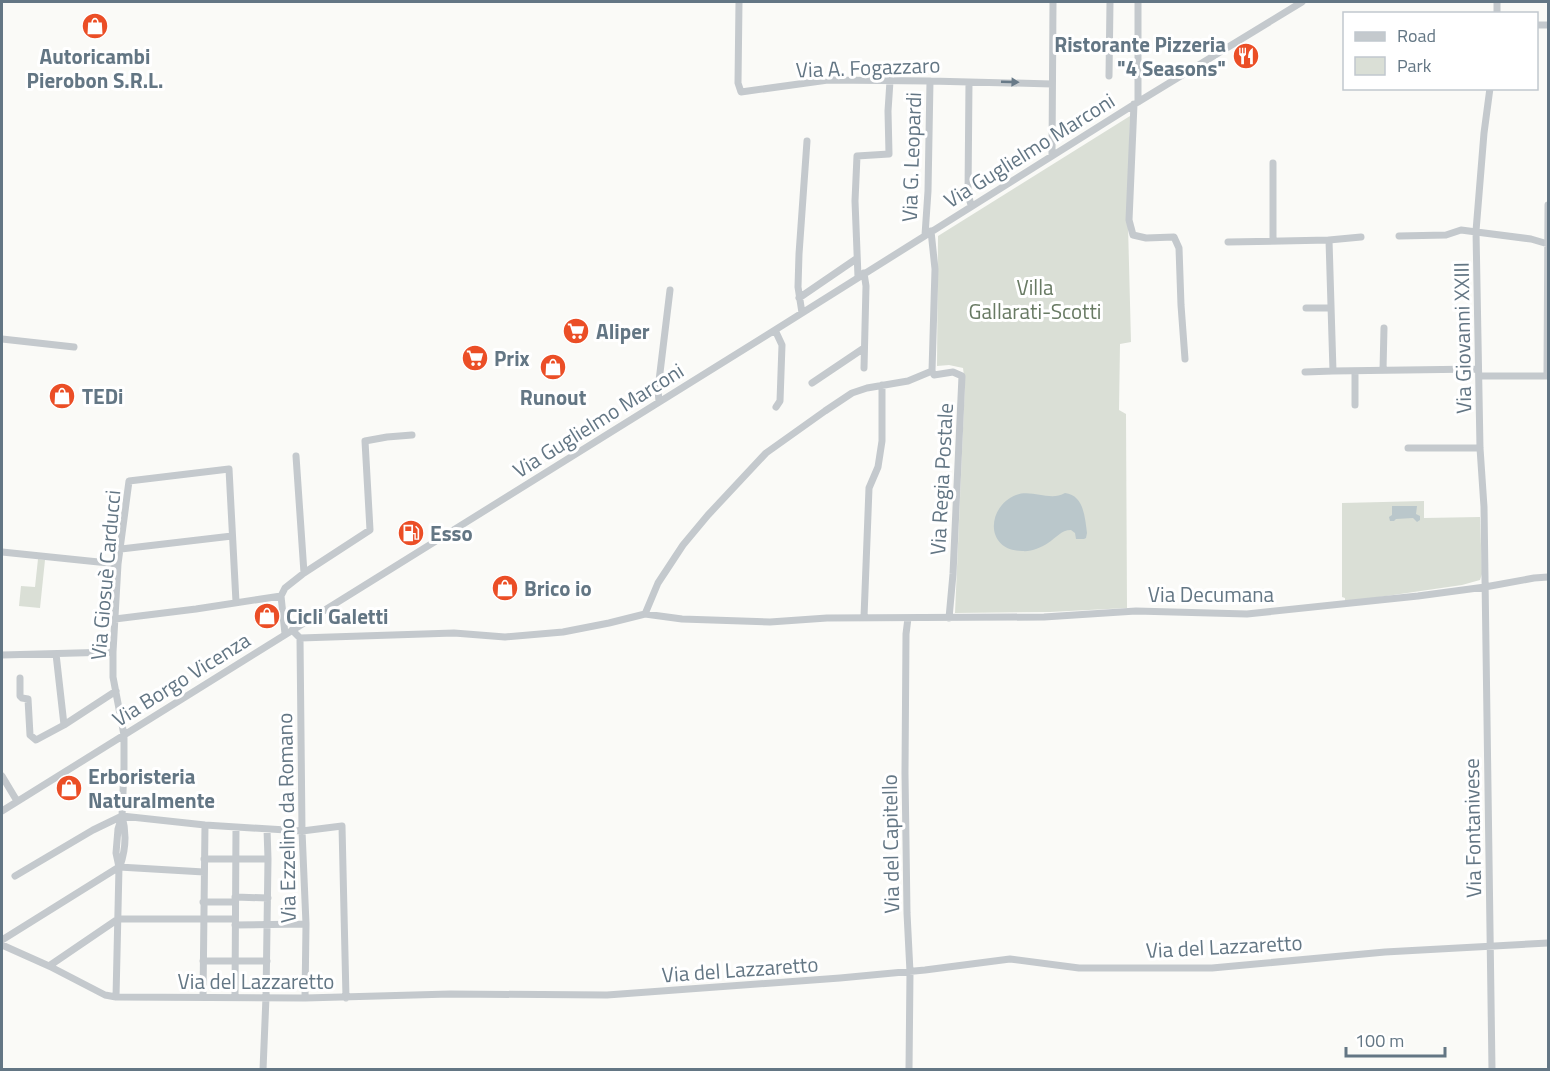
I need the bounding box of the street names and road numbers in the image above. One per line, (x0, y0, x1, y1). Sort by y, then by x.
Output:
street label: Via A. Fogazzaro (795, 48, 941, 86)
street label: Via Guglielmo Marconi (937, 84, 1121, 216)
street label: Via G. Leopardi (893, 91, 929, 223)
street label: Via Giovanni XXIII (1445, 262, 1479, 414)
street label: Via Guglielmo Marconi (506, 354, 690, 486)
street label: Via Regia Postale (921, 402, 961, 556)
street label: Via Giosuè Carducci (82, 489, 128, 661)
street label: Via Decumana (1148, 578, 1275, 610)
street label: Via Borgo Vicenza (106, 623, 257, 734)
street label: Via Ezzelino da Romano (268, 713, 304, 923)
street label: Via Fontanivese (1455, 758, 1489, 898)
street label: Via del Capitello (873, 774, 907, 914)
street label: Via del Lazzaretto (1145, 926, 1303, 966)
street label: Via del Lazzaretto (661, 948, 819, 990)
street label: Via del Lazzaretto (178, 965, 334, 997)

